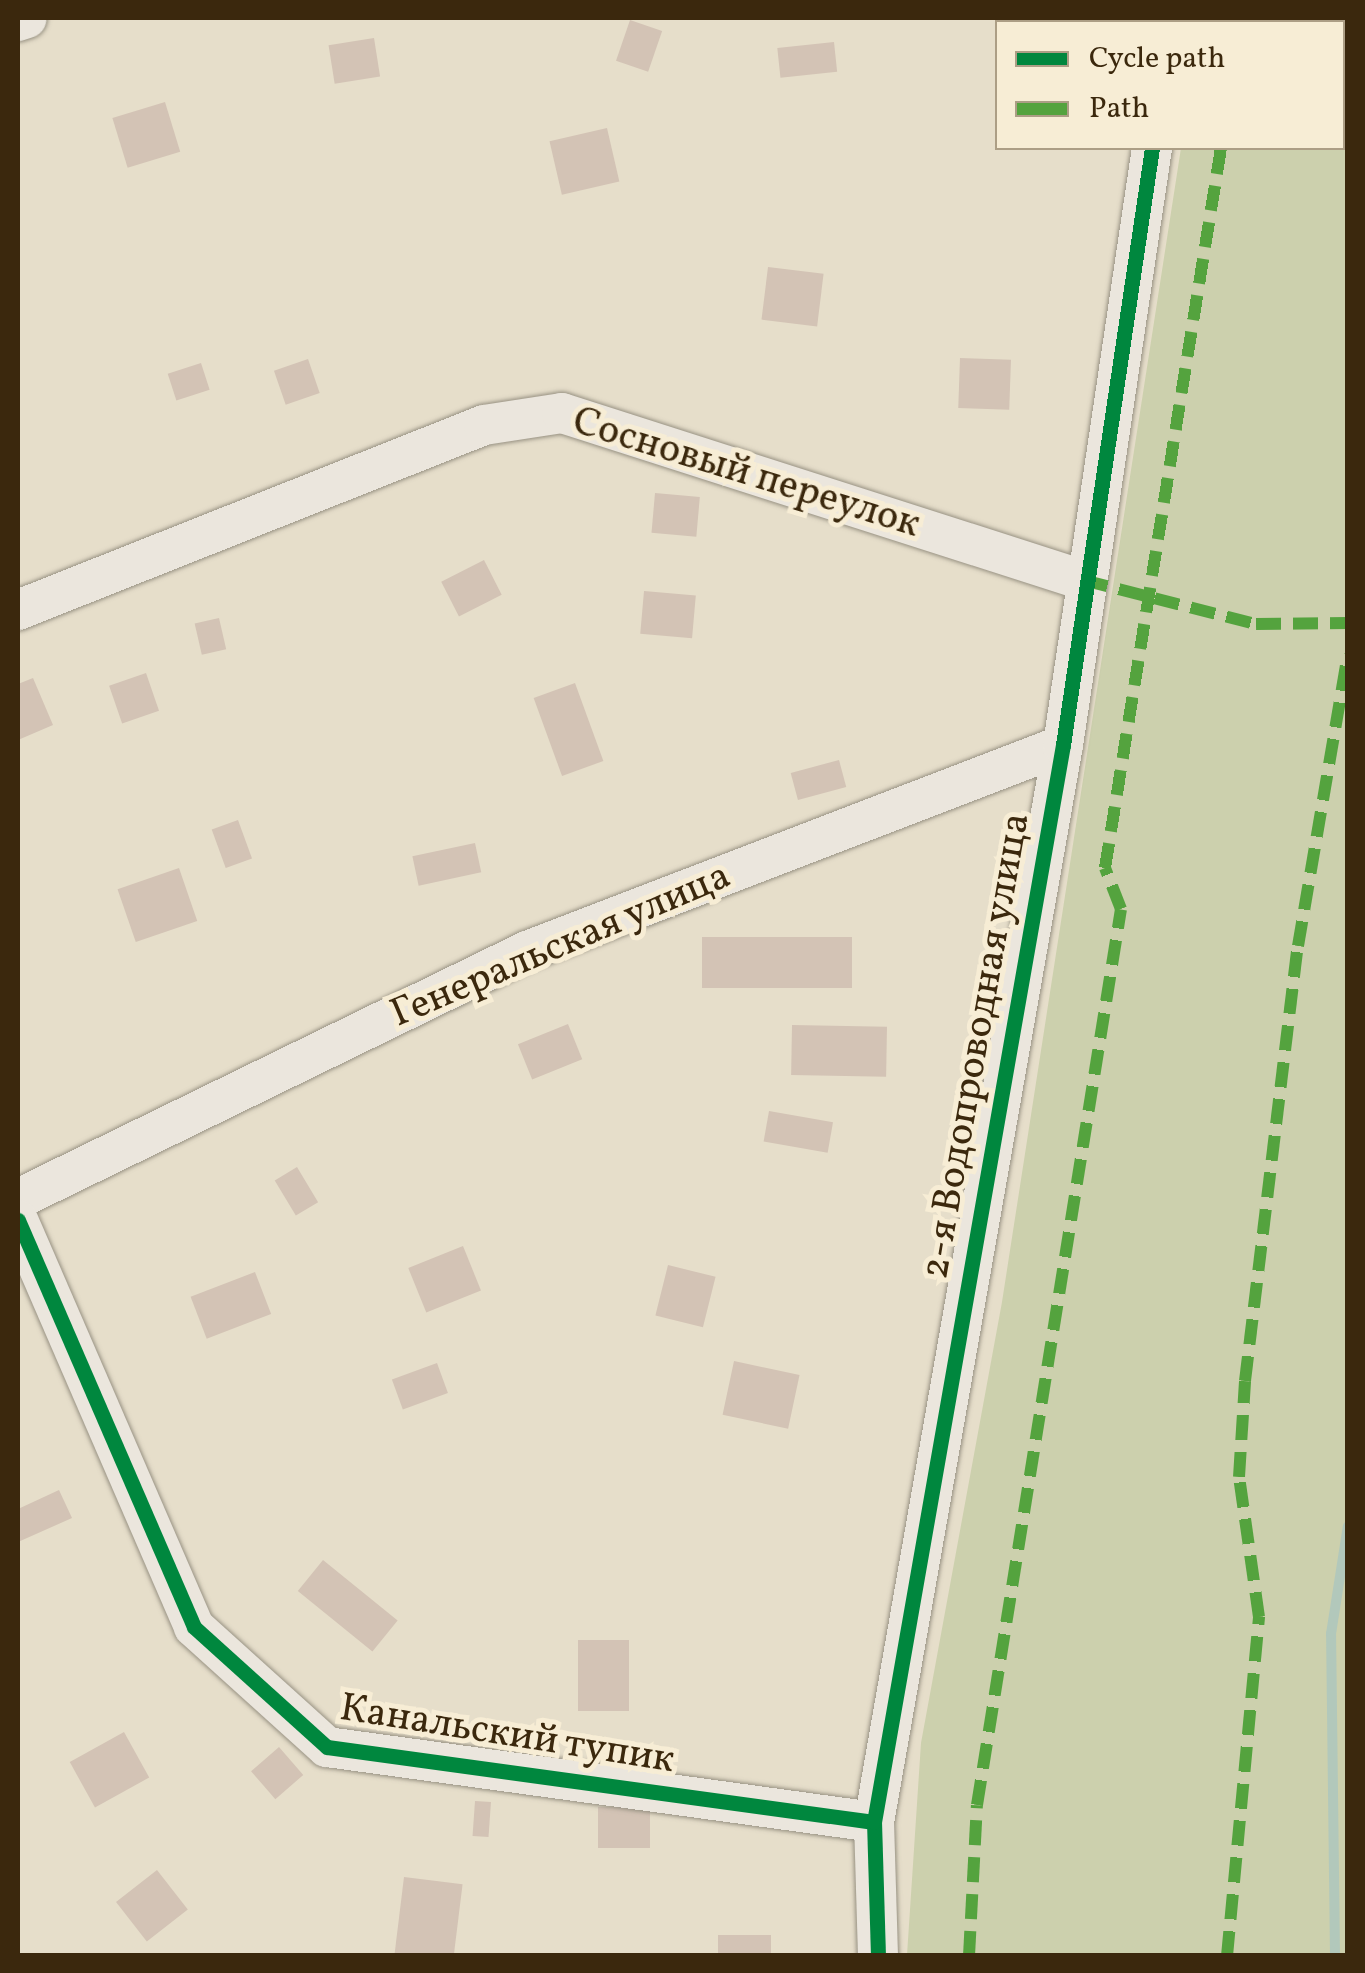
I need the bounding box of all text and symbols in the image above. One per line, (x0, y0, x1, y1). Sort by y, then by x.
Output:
legend (995, 20, 1345, 150)
text: Cycle path (1089, 38, 1225, 80)
text: Path (1089, 88, 1149, 130)
street label: Сосновый переулок (567, 398, 925, 550)
street label: 2-я Водопроводная улица (912, 809, 1042, 1283)
street label: Генеральская улица (383, 853, 739, 1039)
street label: Канальский тупик (336, 1685, 678, 1785)

